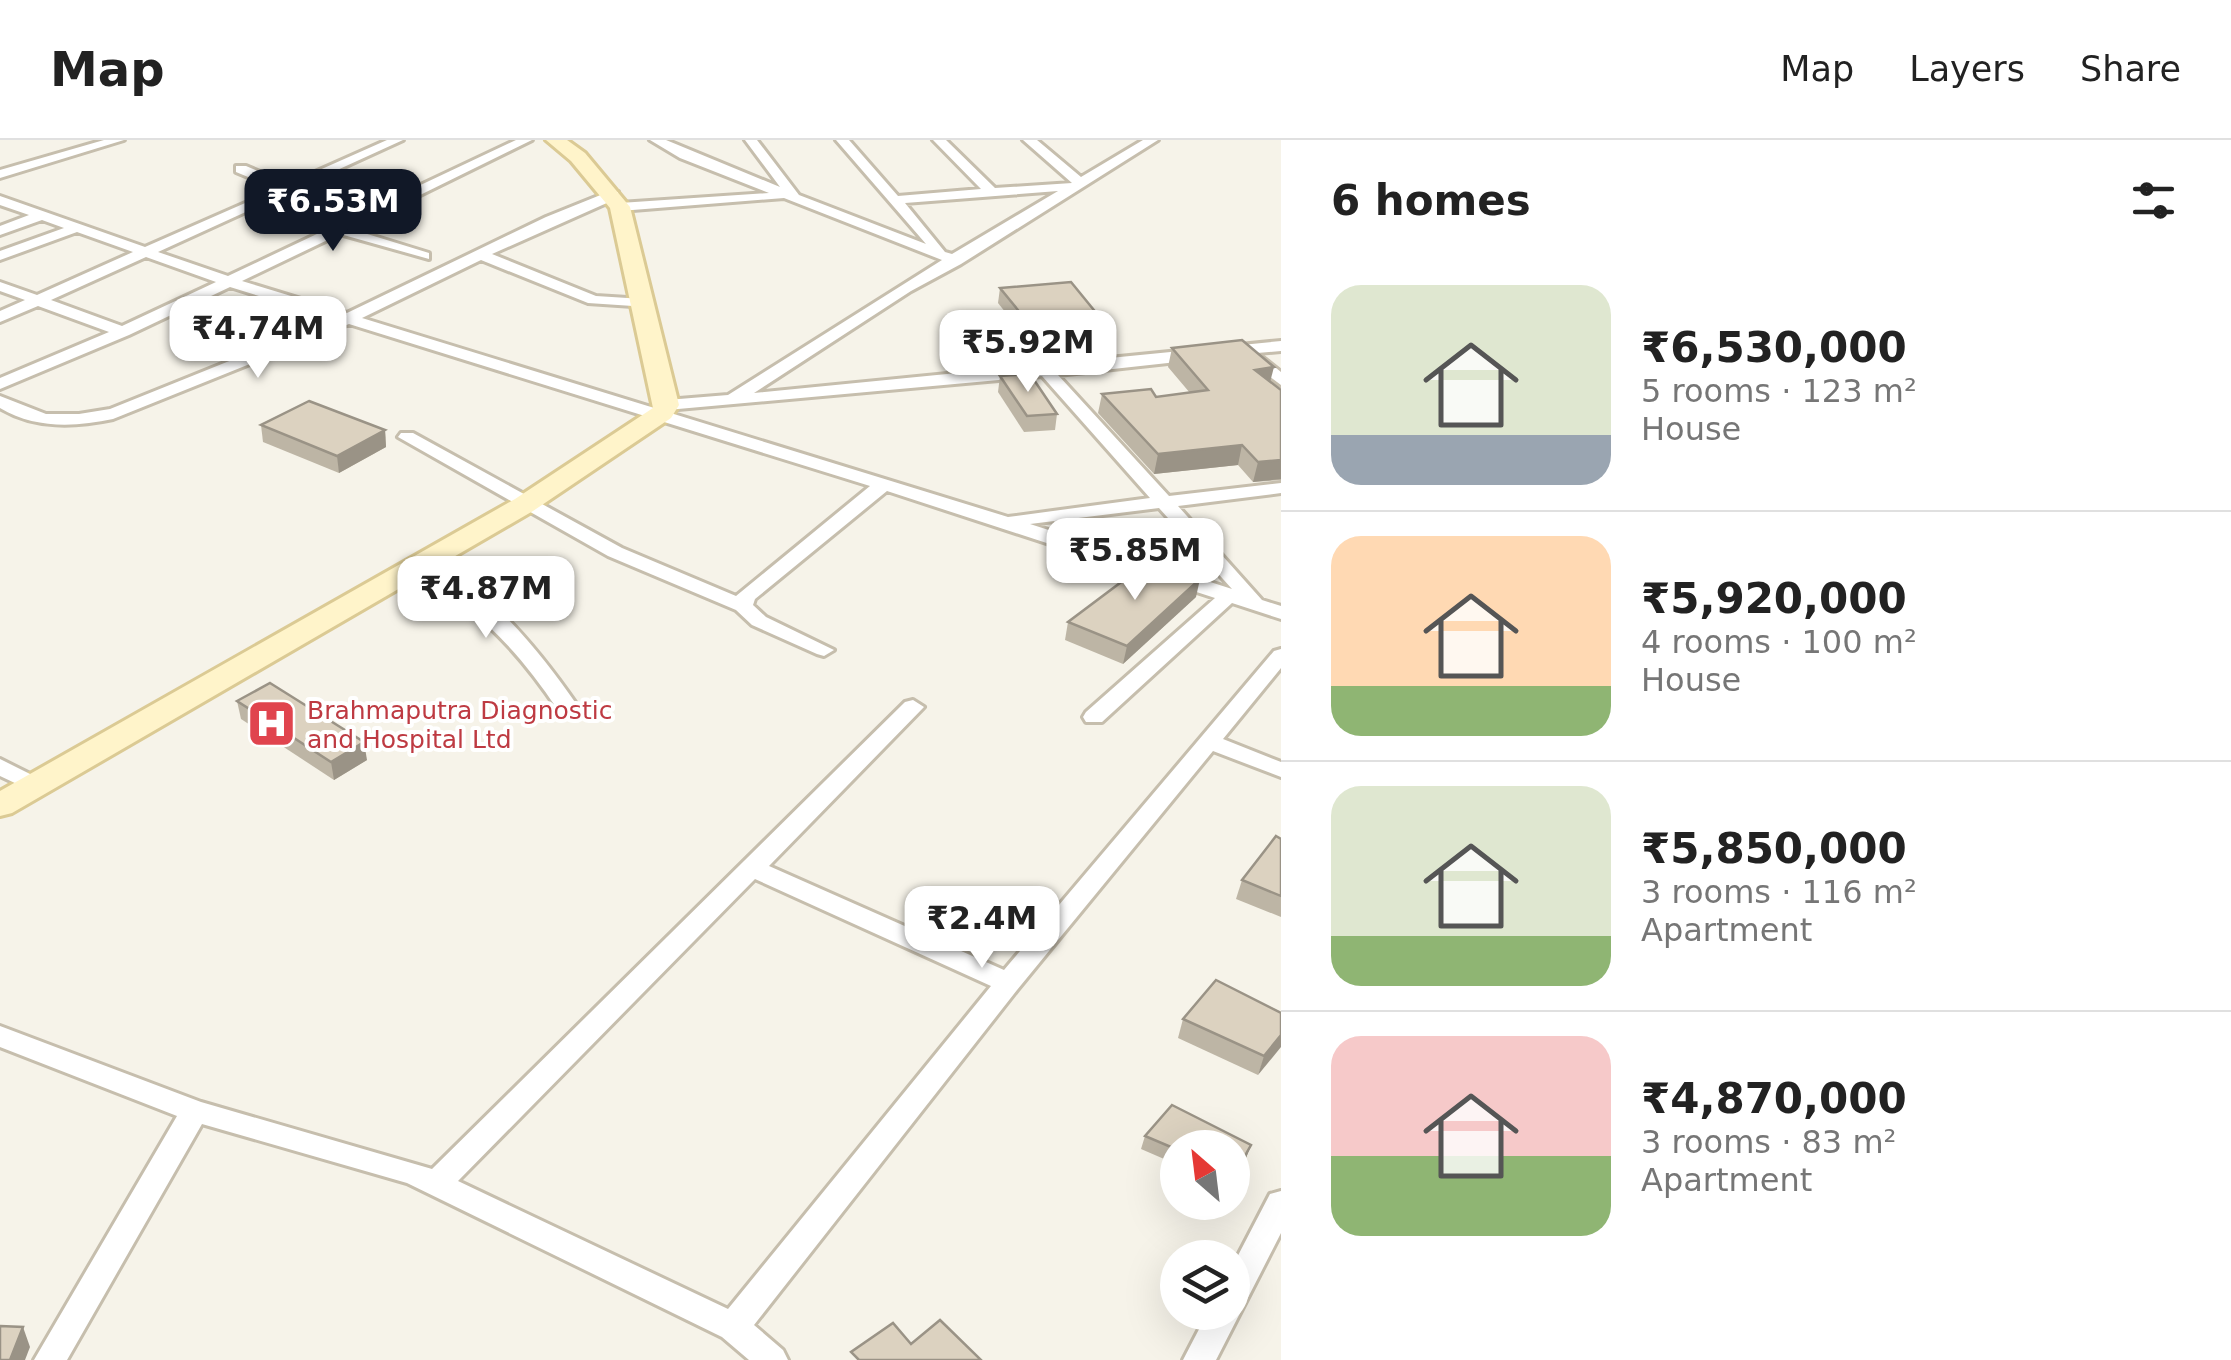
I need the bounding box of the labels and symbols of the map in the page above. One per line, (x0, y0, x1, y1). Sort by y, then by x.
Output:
pin: ₹6.53M (252, 169, 414, 254)
pin: ₹4.74M (177, 296, 339, 381)
pin: ₹5.92M (947, 310, 1109, 395)
pin: ₹5.85M (1054, 518, 1216, 603)
pin: ₹4.87M (405, 556, 567, 641)
place label: Brahmaputra Diagnostic and Hospital Ltd (307, 696, 612, 754)
hospital icon: Brahmaputra Diagnostic and Hospital Ltd (246, 698, 298, 750)
pin: ₹2.4M (912, 886, 1052, 971)
north arrow (1160, 1130, 1250, 1220)

